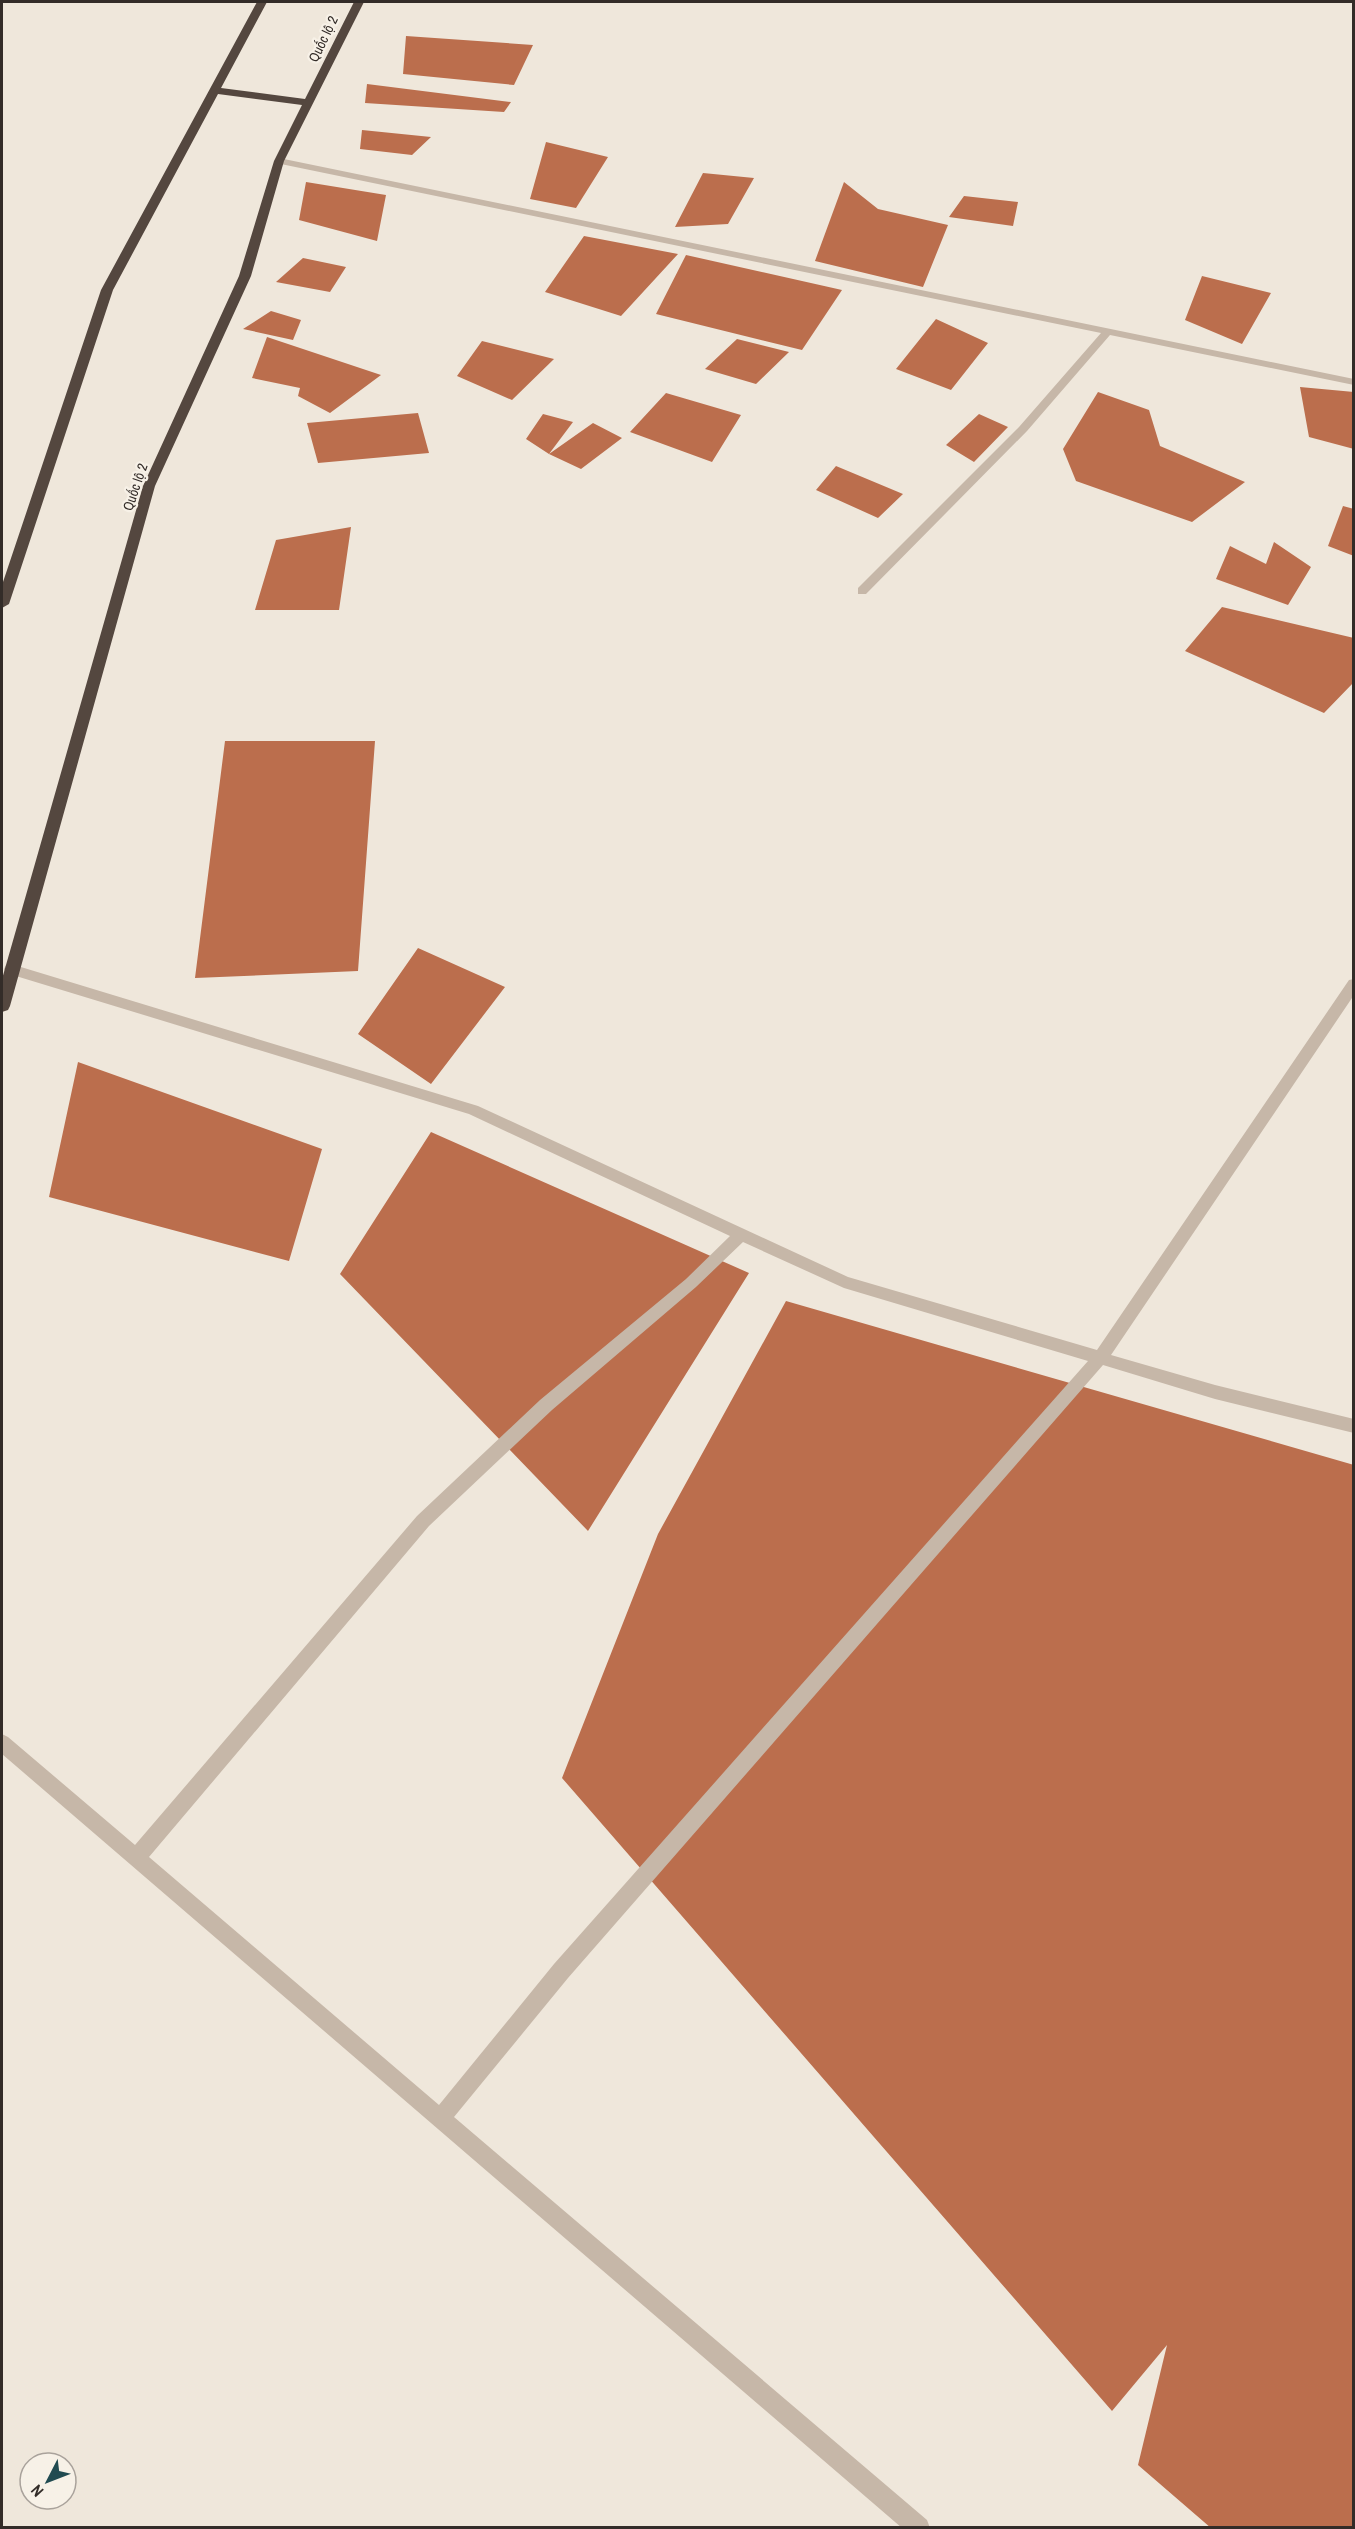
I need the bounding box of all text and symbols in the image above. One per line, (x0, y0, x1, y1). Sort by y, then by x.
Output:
street label: Quốc lộ 2 (304, 13, 342, 65)
street label: Quốc lộ 2 (118, 461, 152, 513)
north arrow (18, 2451, 78, 2511)
text: N (26, 2480, 48, 2502)

